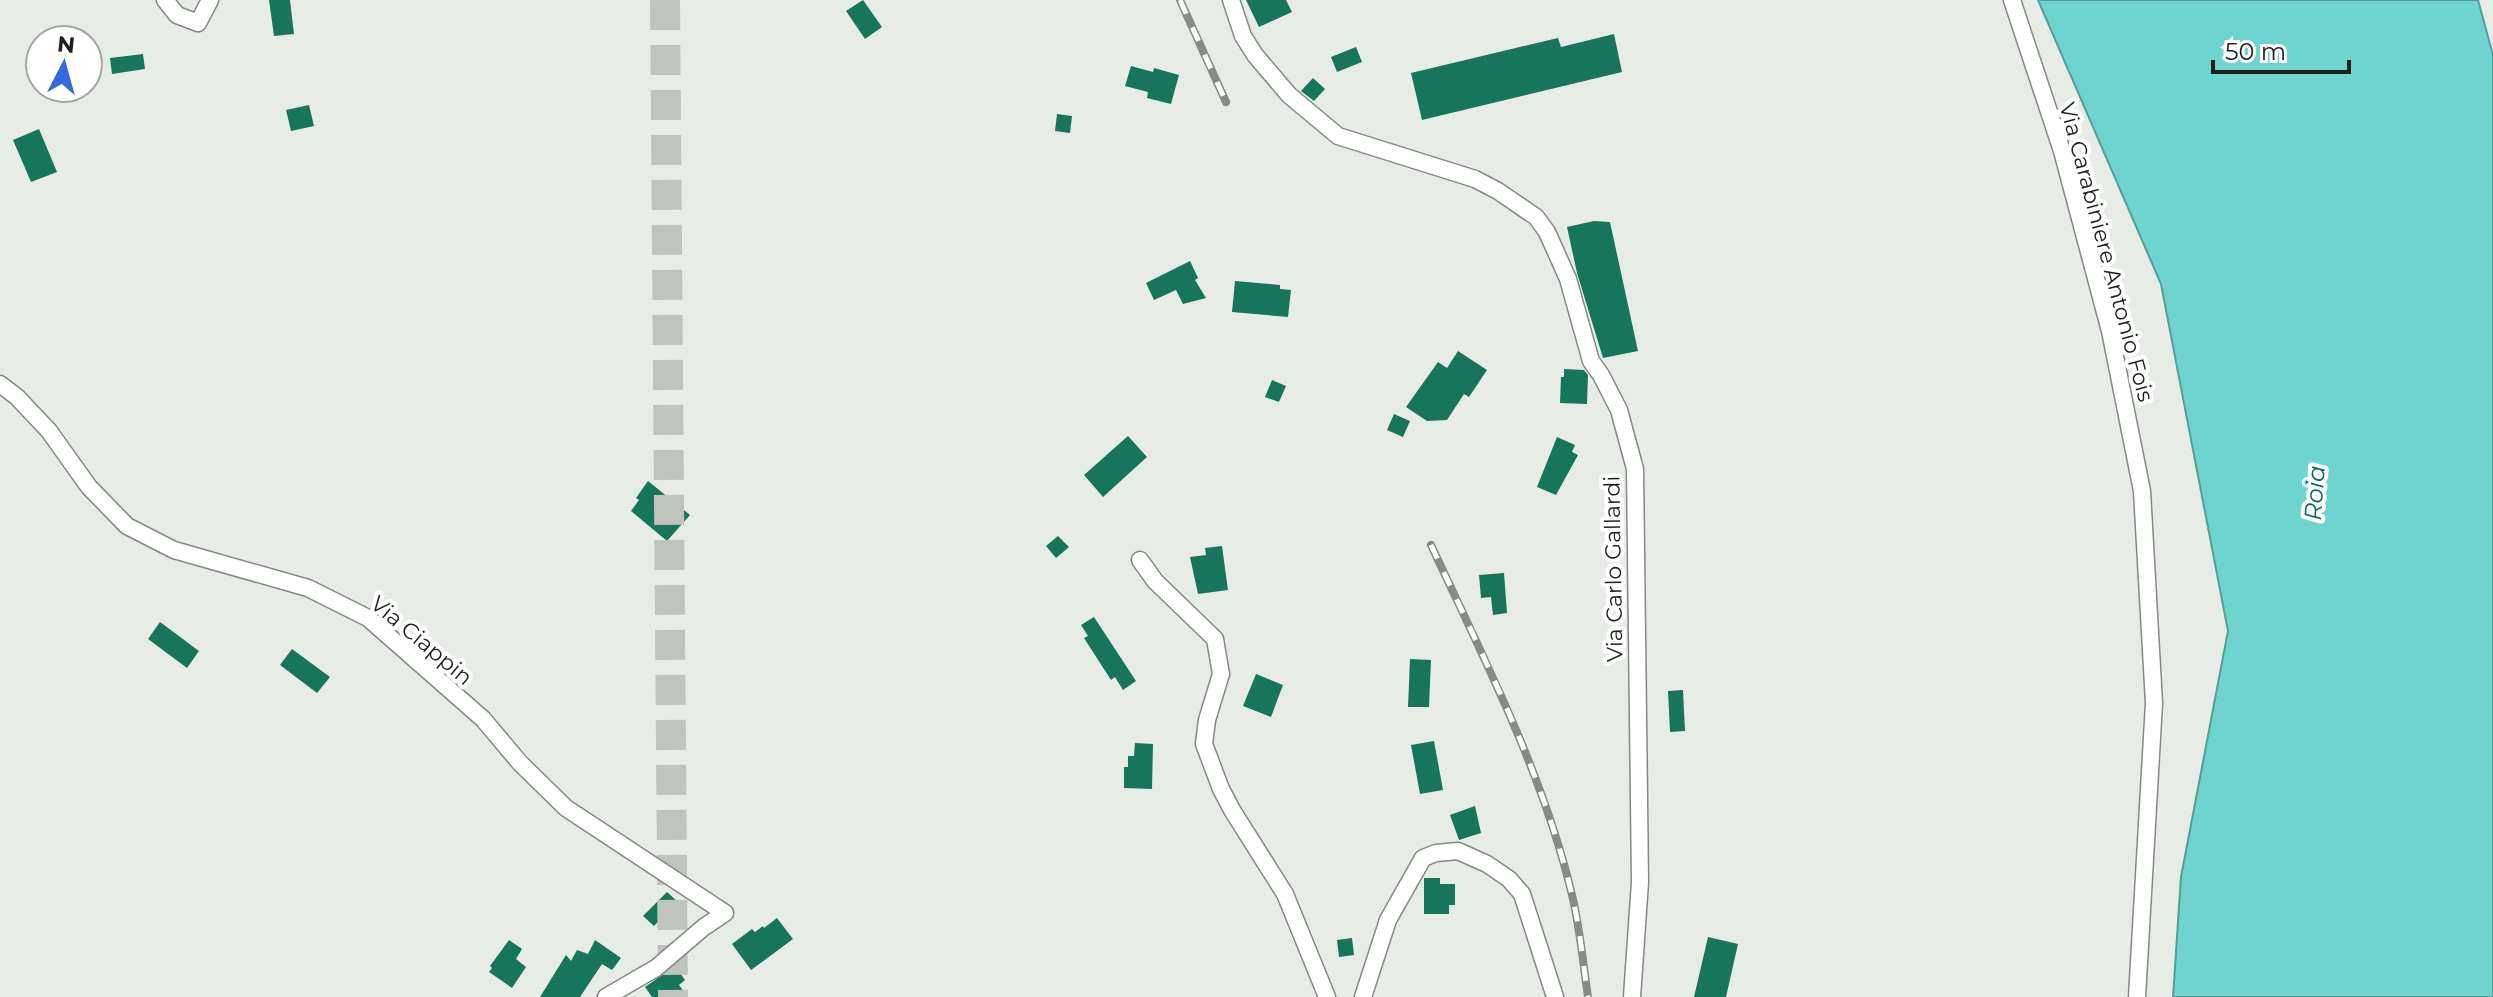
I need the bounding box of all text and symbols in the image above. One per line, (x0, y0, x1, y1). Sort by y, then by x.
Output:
north arrow (24, 24, 104, 104)
scale bar (2213, 24, 2349, 74)
text: N (56, 30, 76, 59)
text: 50 m (2225, 37, 2286, 66)
street label: Via Carabiniere Antonio Fois (2054, 100, 2160, 405)
water label: Roia (2298, 464, 2331, 521)
street label: Via Carlo Gallardi (1598, 476, 1629, 662)
street label: Via Ciappin (365, 590, 478, 691)

